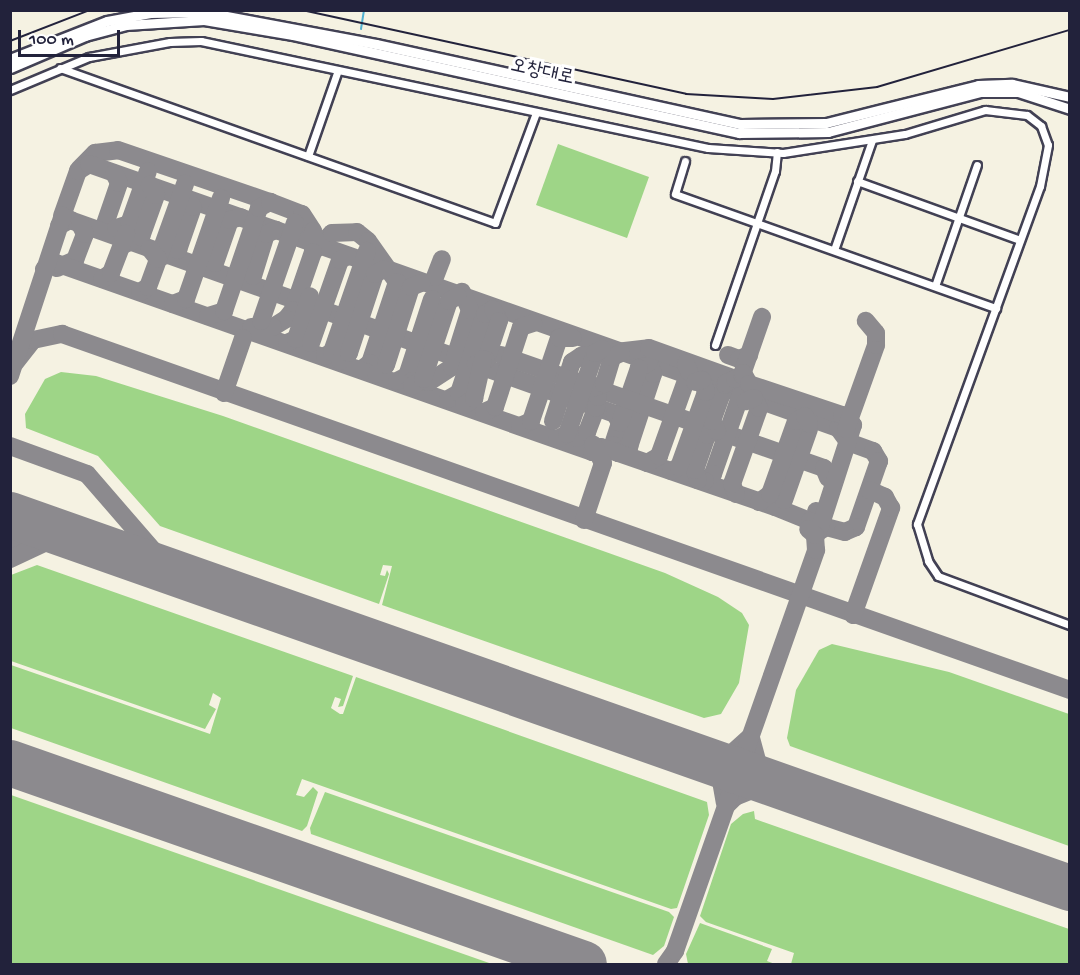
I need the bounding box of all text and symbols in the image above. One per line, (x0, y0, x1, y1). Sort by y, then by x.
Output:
scale bar (21, 18, 123, 56)
text: 100 m (29, 30, 74, 51)
street label: 오창대로 (508, 55, 576, 91)

